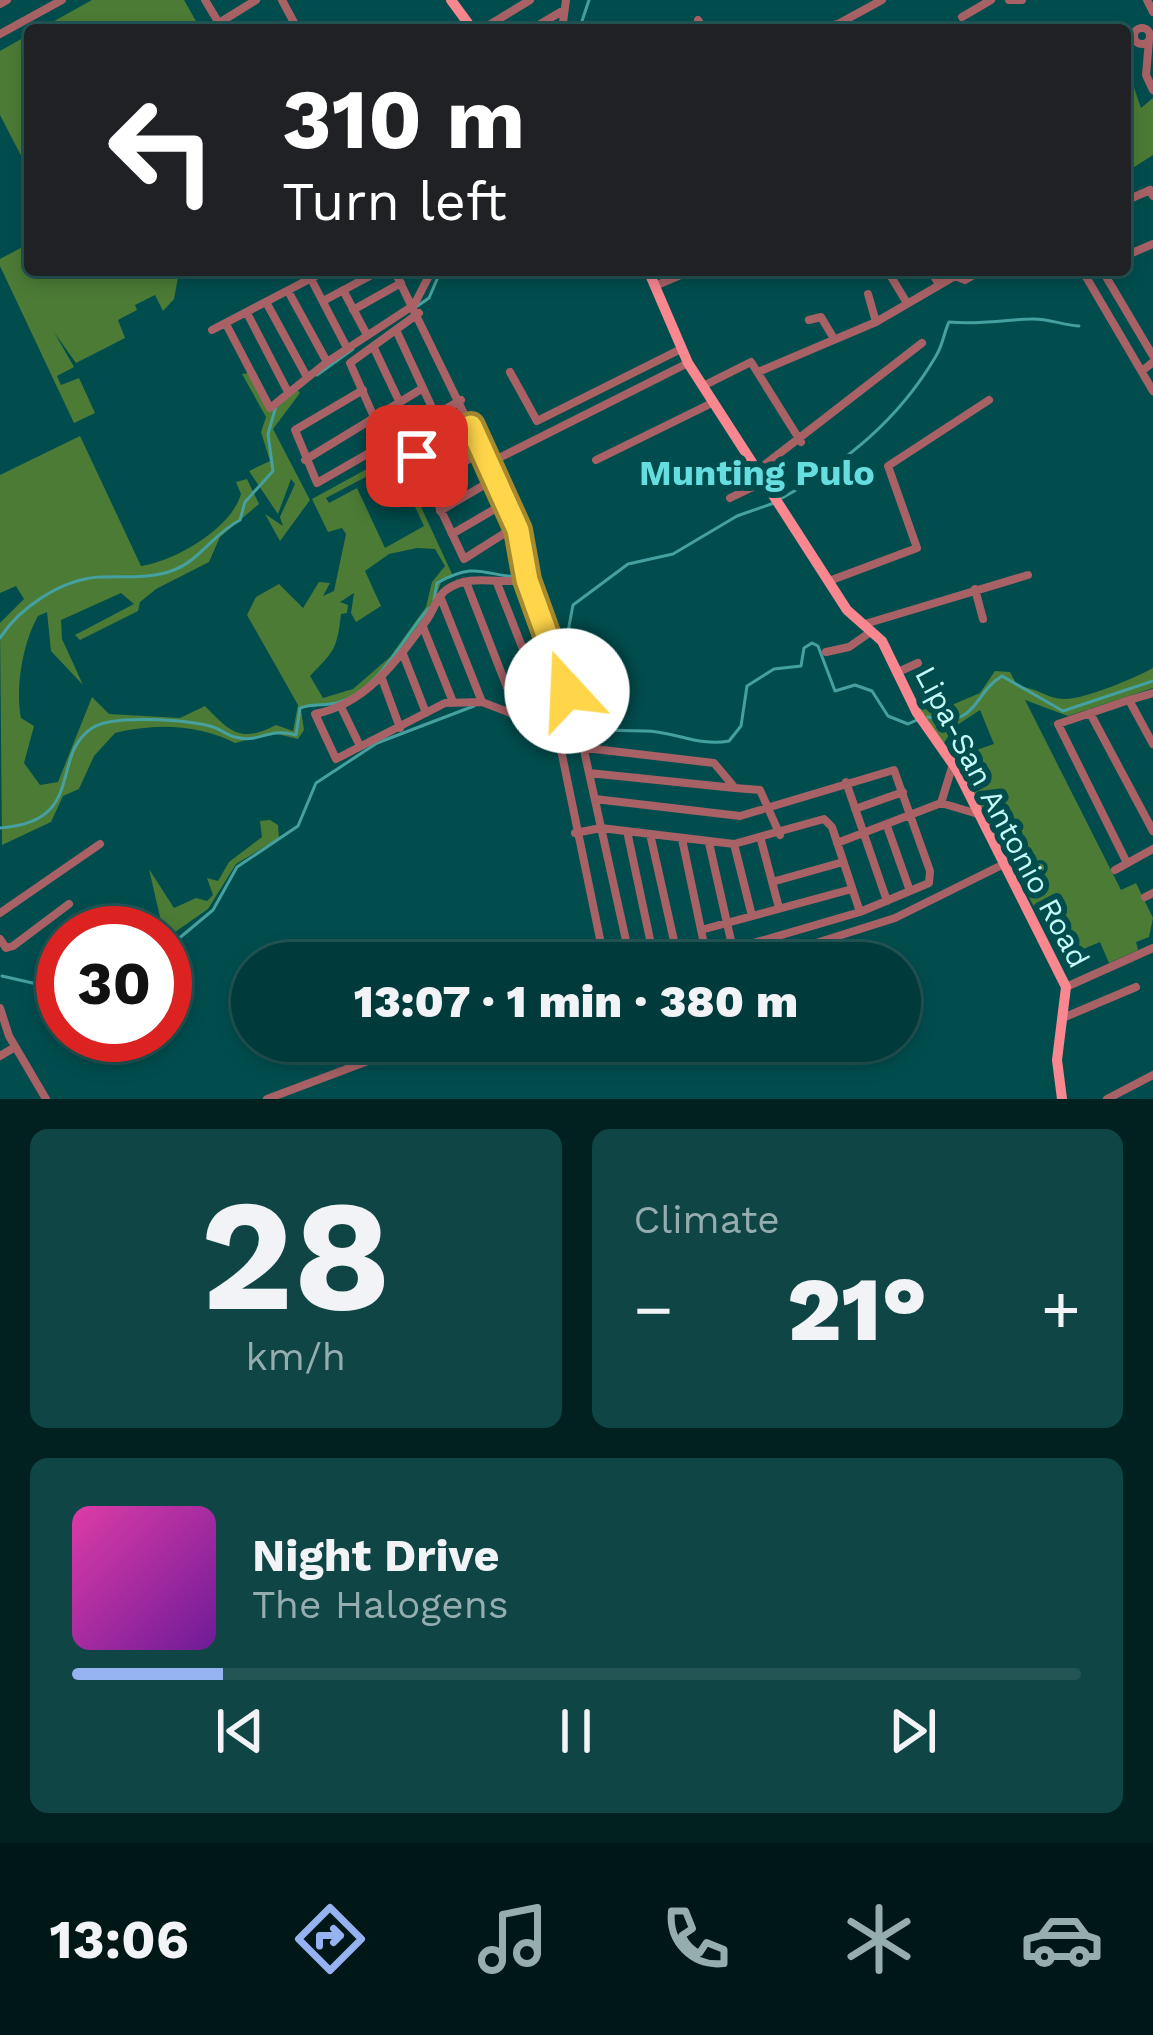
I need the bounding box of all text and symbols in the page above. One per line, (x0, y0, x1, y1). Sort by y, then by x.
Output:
text: 310 m (282, 70, 525, 168)
icon: left (84, 72, 240, 228)
text: Turn left (282, 170, 507, 233)
pin (366, 405, 468, 507)
icon: arrive (384, 423, 450, 489)
district label: Munting Pulo (639, 452, 875, 494)
position arrow (504, 628, 630, 754)
street label: Lipa-San Antonio Road (908, 660, 1097, 973)
speed limit sign: 30 (36, 906, 192, 1062)
text: 13:07 · 1 min · 380 m (354, 975, 798, 1028)
text: 28 (200, 1164, 391, 1347)
text: Climate (634, 1197, 780, 1242)
text: 21° (787, 1256, 927, 1362)
text: − (634, 1271, 673, 1348)
text: + (1041, 1271, 1081, 1348)
text: km/h (246, 1334, 346, 1379)
text: Night Drive (252, 1529, 500, 1582)
text: The Halogens (252, 1582, 508, 1627)
icon: previous (207, 1698, 273, 1764)
icon: pause (543, 1698, 609, 1764)
icon: next (880, 1698, 946, 1764)
icon: directions (288, 1897, 372, 1981)
icon: music (471, 1897, 555, 1981)
icon: phone (654, 1897, 738, 1981)
icon: climate (837, 1897, 921, 1981)
icon: car (1020, 1897, 1104, 1981)
text: 13:06 (49, 1908, 189, 1971)

